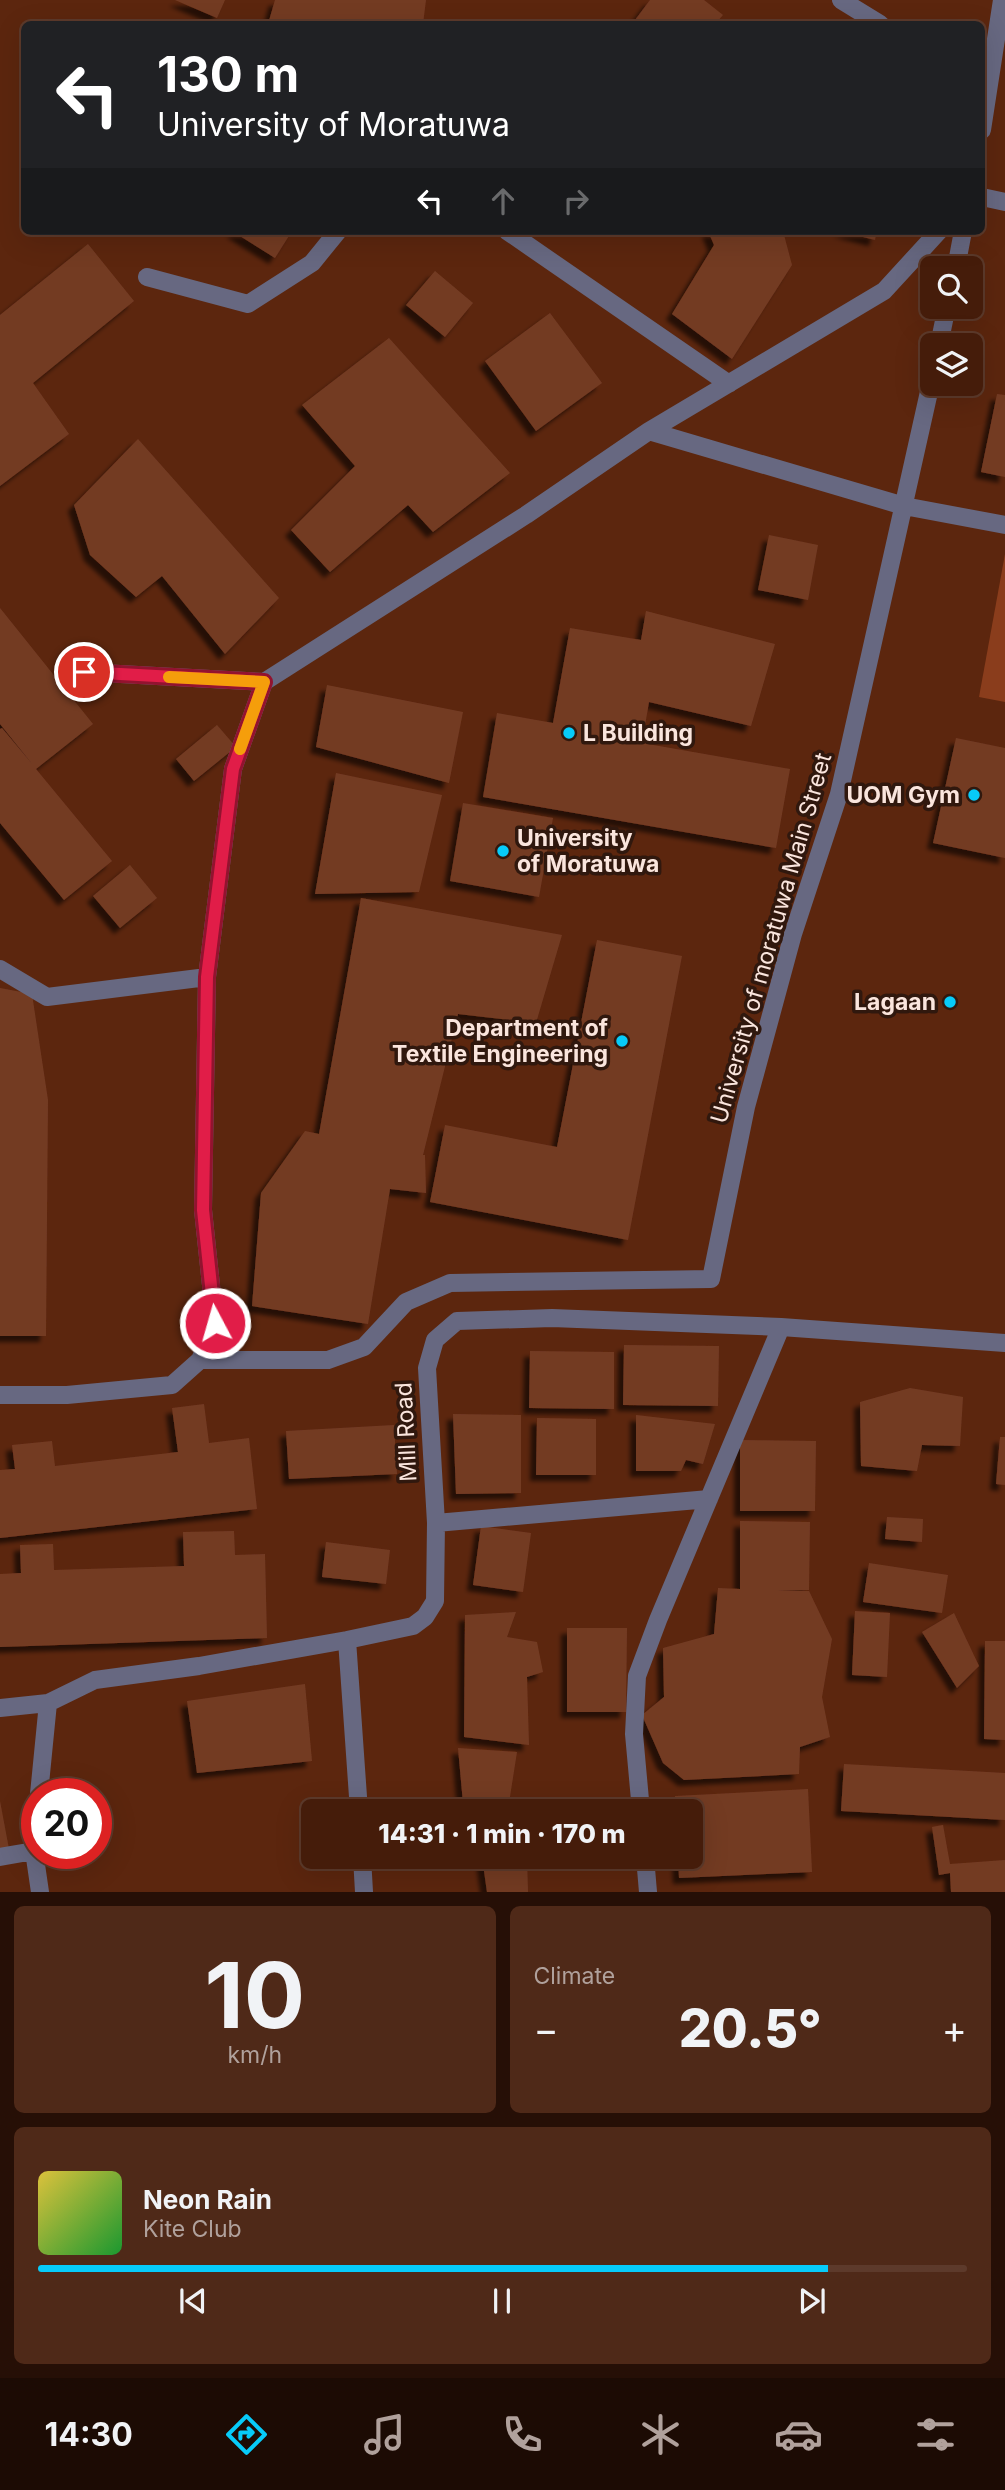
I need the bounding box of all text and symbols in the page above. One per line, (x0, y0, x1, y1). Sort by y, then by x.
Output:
text: 130 m (157, 45, 299, 104)
icon: left (42, 49, 133, 140)
text: University of Moratuwa (157, 105, 510, 144)
icon: left (411, 182, 449, 220)
icon: ahead (484, 182, 522, 220)
icon: right (557, 182, 595, 220)
map controls (920, 256, 983, 396)
button: search (920, 256, 983, 319)
button: layers (920, 333, 983, 396)
pin (54, 642, 114, 702)
icon: arrive (65, 653, 103, 691)
place label: L Building (583, 719, 693, 747)
marker: L Building (561, 725, 577, 741)
street label: University of moratuwa Main Street (705, 749, 837, 1126)
place label: UOM Gym (846, 781, 960, 809)
marker: UOM Gym (966, 787, 982, 803)
place label: University of Moratuwa (517, 824, 659, 878)
marker: University of Moratuwa (495, 843, 511, 859)
place label: Lagaan (854, 988, 936, 1016)
marker: Lagaan (942, 994, 958, 1010)
place label: Department of Textile Engineering (392, 1014, 608, 1068)
marker: Department of Textile Engineering (614, 1033, 630, 1049)
position arrow (178, 1286, 252, 1360)
street label: Mill Road (389, 1382, 423, 1482)
speed limit sign: 20 (21, 1778, 112, 1869)
text: 14:31 · 1 min · 170 m (378, 1818, 626, 1849)
text: 10 (204, 1940, 305, 2050)
text: Climate (534, 1962, 615, 1990)
text: 20.5° (679, 1997, 822, 2060)
text: − (534, 2006, 559, 2052)
text: + (942, 2006, 967, 2052)
text: km/h (227, 2041, 282, 2069)
text: Neon Rain (143, 2184, 272, 2215)
text: Kite Club (143, 2215, 242, 2243)
icon: previous (174, 2282, 212, 2320)
icon: pause (483, 2282, 521, 2320)
icon: next (793, 2282, 831, 2320)
icon: directions (222, 2410, 271, 2459)
icon: music (360, 2410, 409, 2459)
icon: phone (498, 2410, 547, 2459)
icon: climate (636, 2410, 685, 2459)
icon: car (774, 2410, 823, 2459)
icon: filters (911, 2410, 960, 2459)
text: 14:30 (44, 2415, 133, 2454)

